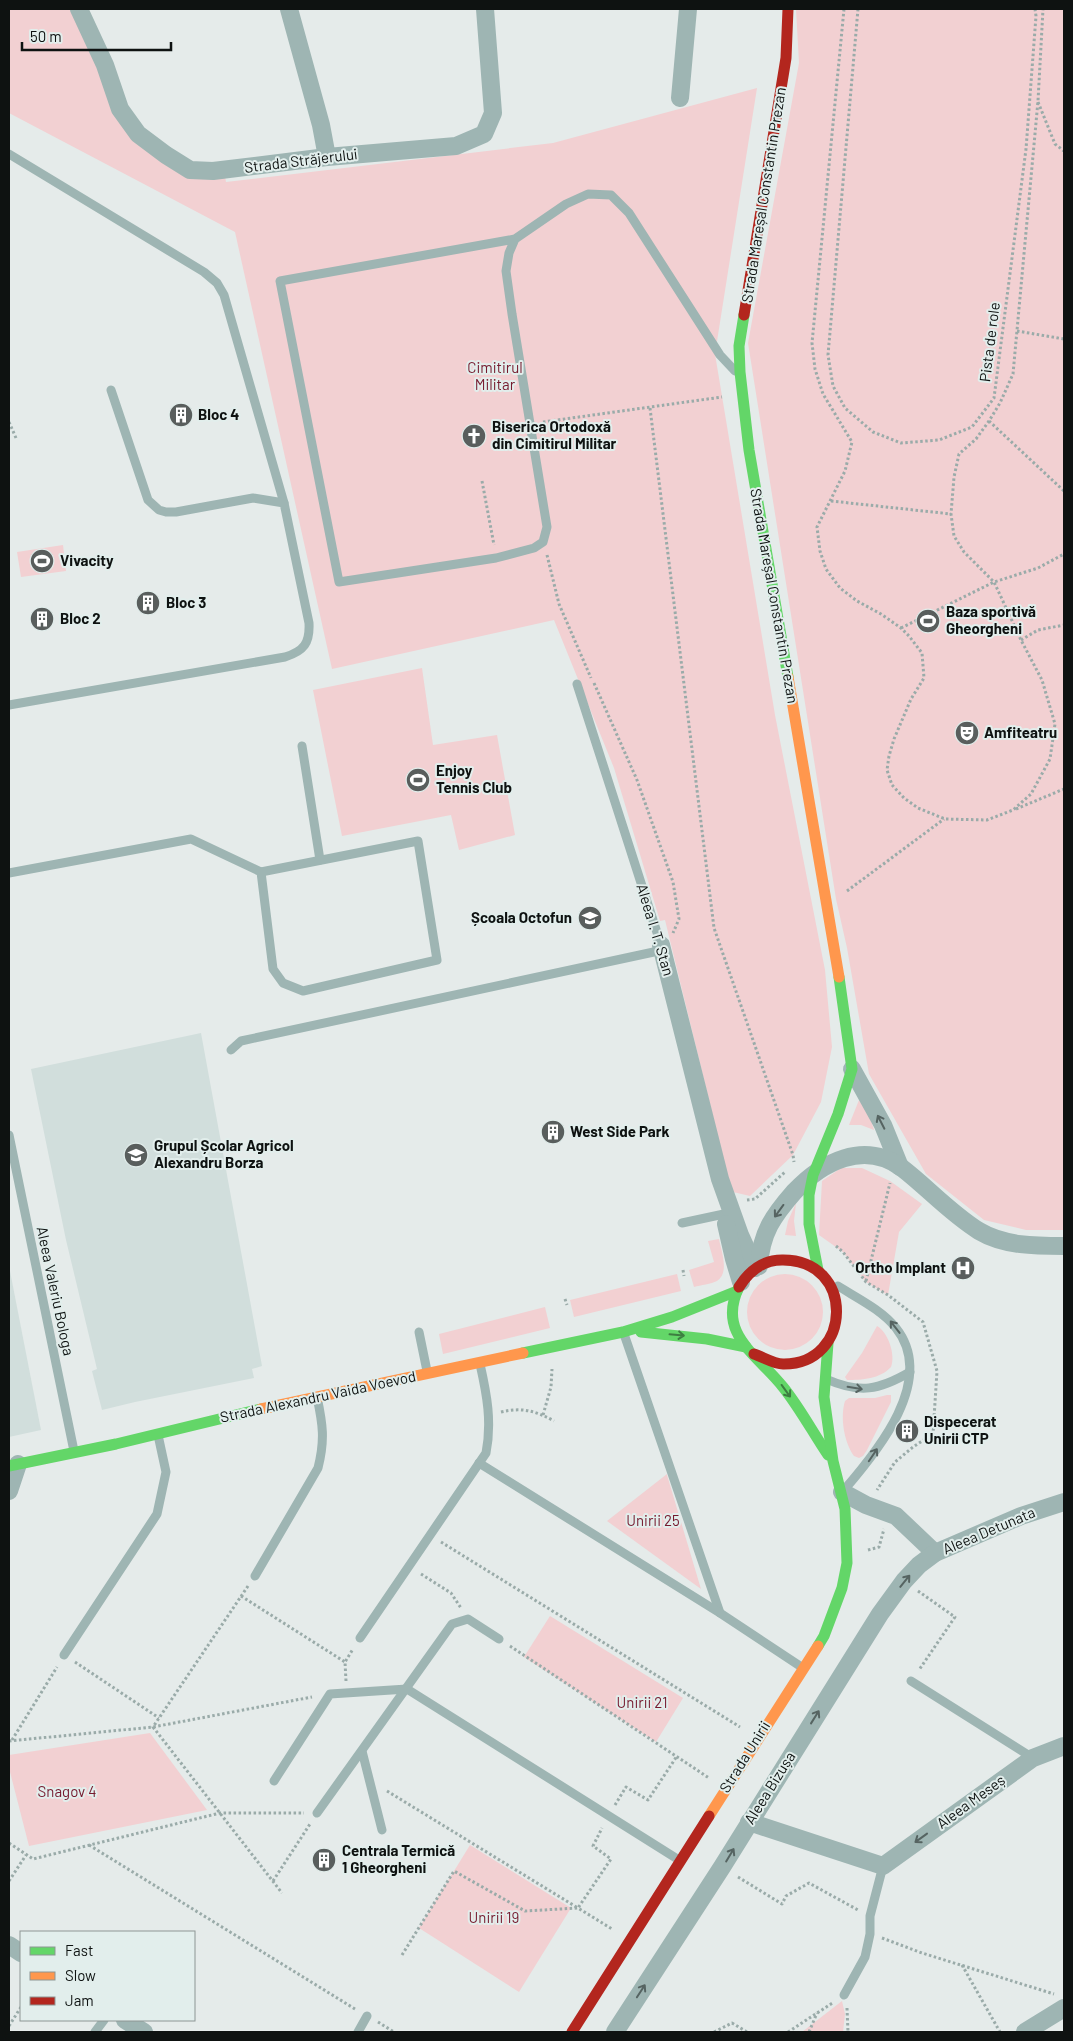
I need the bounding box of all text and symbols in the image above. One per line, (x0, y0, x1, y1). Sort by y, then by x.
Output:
scale bar (22, 20, 171, 52)
text: 50 m (30, 27, 62, 45)
street label: Strada Mareșal Constantin Prezan (737, 86, 789, 304)
street label: Strada Străjerului (243, 144, 359, 176)
street label: Pista de role (975, 301, 1003, 383)
park label: Cimitirul Militar (467, 358, 523, 393)
building icon: Bloc 4 (168, 402, 194, 428)
place label: Bloc 4 (198, 405, 239, 423)
place label: Biserica Ortodoxă din Cimitirul Militar (492, 417, 617, 452)
church icon: Biserica Ortodoxă din Cimitirul Militar (461, 423, 487, 449)
street label: Strada Mareșal Constantin Prezan (747, 487, 803, 705)
sports icon: Vivacity (29, 548, 55, 574)
place label: Vivacity (60, 551, 114, 569)
building icon: Bloc 3 (135, 590, 161, 616)
place label: Bloc 3 (166, 593, 206, 611)
place label: Baza sportivă Gheorgheni (946, 602, 1036, 637)
building icon: Bloc 2 (29, 606, 55, 632)
sports icon: Baza sportivă Gheorgheni (915, 608, 941, 634)
place label: Bloc 2 (60, 609, 101, 627)
theatre icon: Amfiteatru (954, 720, 980, 746)
place label: Amfiteatru (984, 723, 1057, 741)
place label: Enjoy Tennis Club (436, 761, 512, 796)
sports icon: Enjoy Tennis Club (405, 767, 431, 793)
street label: Aleea I. T. Stan (633, 881, 679, 978)
school or university icon: Școala Octofun (577, 905, 603, 931)
place label: Școala Octofun (471, 908, 572, 926)
one-way arrow (876, 1115, 885, 1130)
building icon: West Side Park (540, 1119, 566, 1145)
place label: West Side Park (570, 1122, 669, 1140)
place label: Grupul Școlar Agricol Alexandru Borza (154, 1136, 294, 1171)
school or university icon: Grupul Școlar Agricol Alexandru Borza (123, 1142, 149, 1168)
one-way arrow (774, 1203, 785, 1217)
street label: Aleea Valeriu Bologa (33, 1225, 78, 1357)
hospital icon: Ortho Implant (950, 1255, 976, 1281)
place label: Ortho Implant (855, 1258, 946, 1276)
one-way arrow (889, 1321, 900, 1334)
one-way arrow (668, 1330, 684, 1339)
street label: Strada Alexandru Vaida Voevod (218, 1366, 417, 1426)
one-way arrow (847, 1383, 863, 1393)
one-way arrow (781, 1384, 791, 1398)
place label: Dispecerat Unirii CTP (924, 1412, 997, 1447)
building icon: Dispecerat Unirii CTP (894, 1418, 920, 1444)
one-way arrow (868, 1448, 878, 1462)
street label: Aleea Detunata (940, 1503, 1038, 1558)
park label: Unirii 25 (626, 1511, 680, 1529)
one-way arrow (899, 1575, 910, 1588)
park label: Unirii 21 (617, 1693, 667, 1711)
one-way arrow (811, 1710, 821, 1724)
street label: Strada Unirii (715, 1717, 773, 1796)
street label: Aleea Bizușa (740, 1748, 799, 1827)
street label: Aleea Meseș (933, 1770, 1008, 1832)
park label: Snagov 4 (38, 1782, 96, 1800)
one-way arrow (914, 1833, 928, 1843)
place label: Centrala Termică 1 Gheorgheni (342, 1841, 455, 1876)
building icon: Centrala Termică 1 Gheorgheni (311, 1847, 337, 1873)
one-way arrow (725, 1848, 735, 1862)
park label: Unirii 19 (469, 1908, 519, 1926)
legend (20, 1931, 195, 2021)
text: Fast (65, 1941, 93, 1959)
text: Slow (65, 1966, 96, 1984)
one-way arrow (636, 1985, 646, 1999)
text: Jam (65, 1991, 94, 2009)

